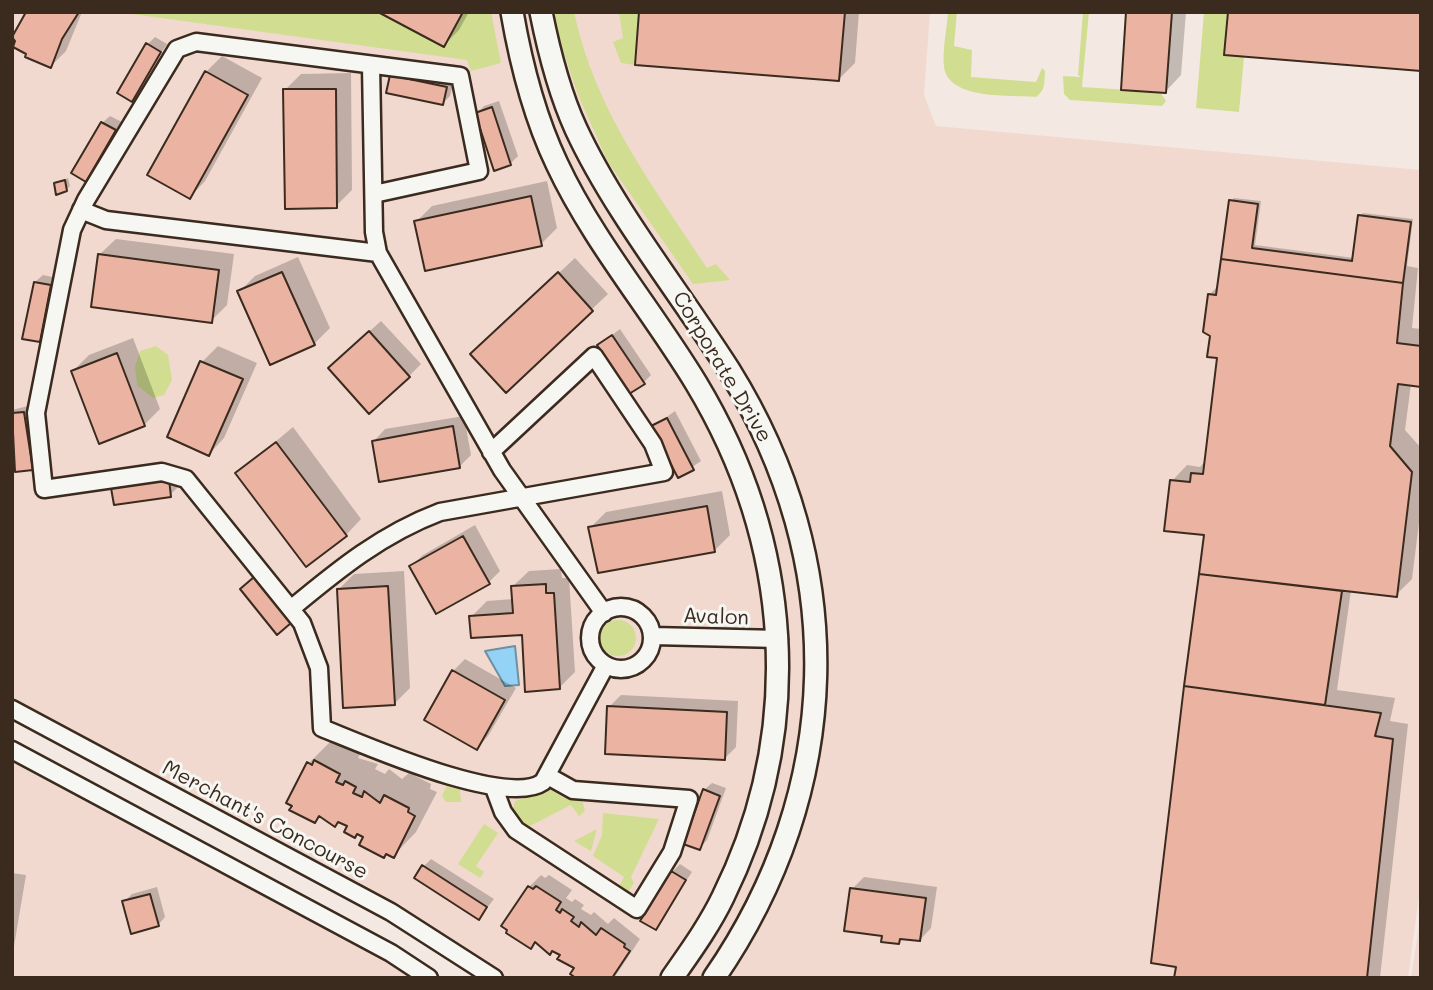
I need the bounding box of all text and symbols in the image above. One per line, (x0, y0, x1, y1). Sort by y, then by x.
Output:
street label: Corporate Drive (667, 287, 777, 447)
street label: Avalon (683, 603, 749, 631)
street label: Merchant's Concourse (158, 755, 372, 885)

